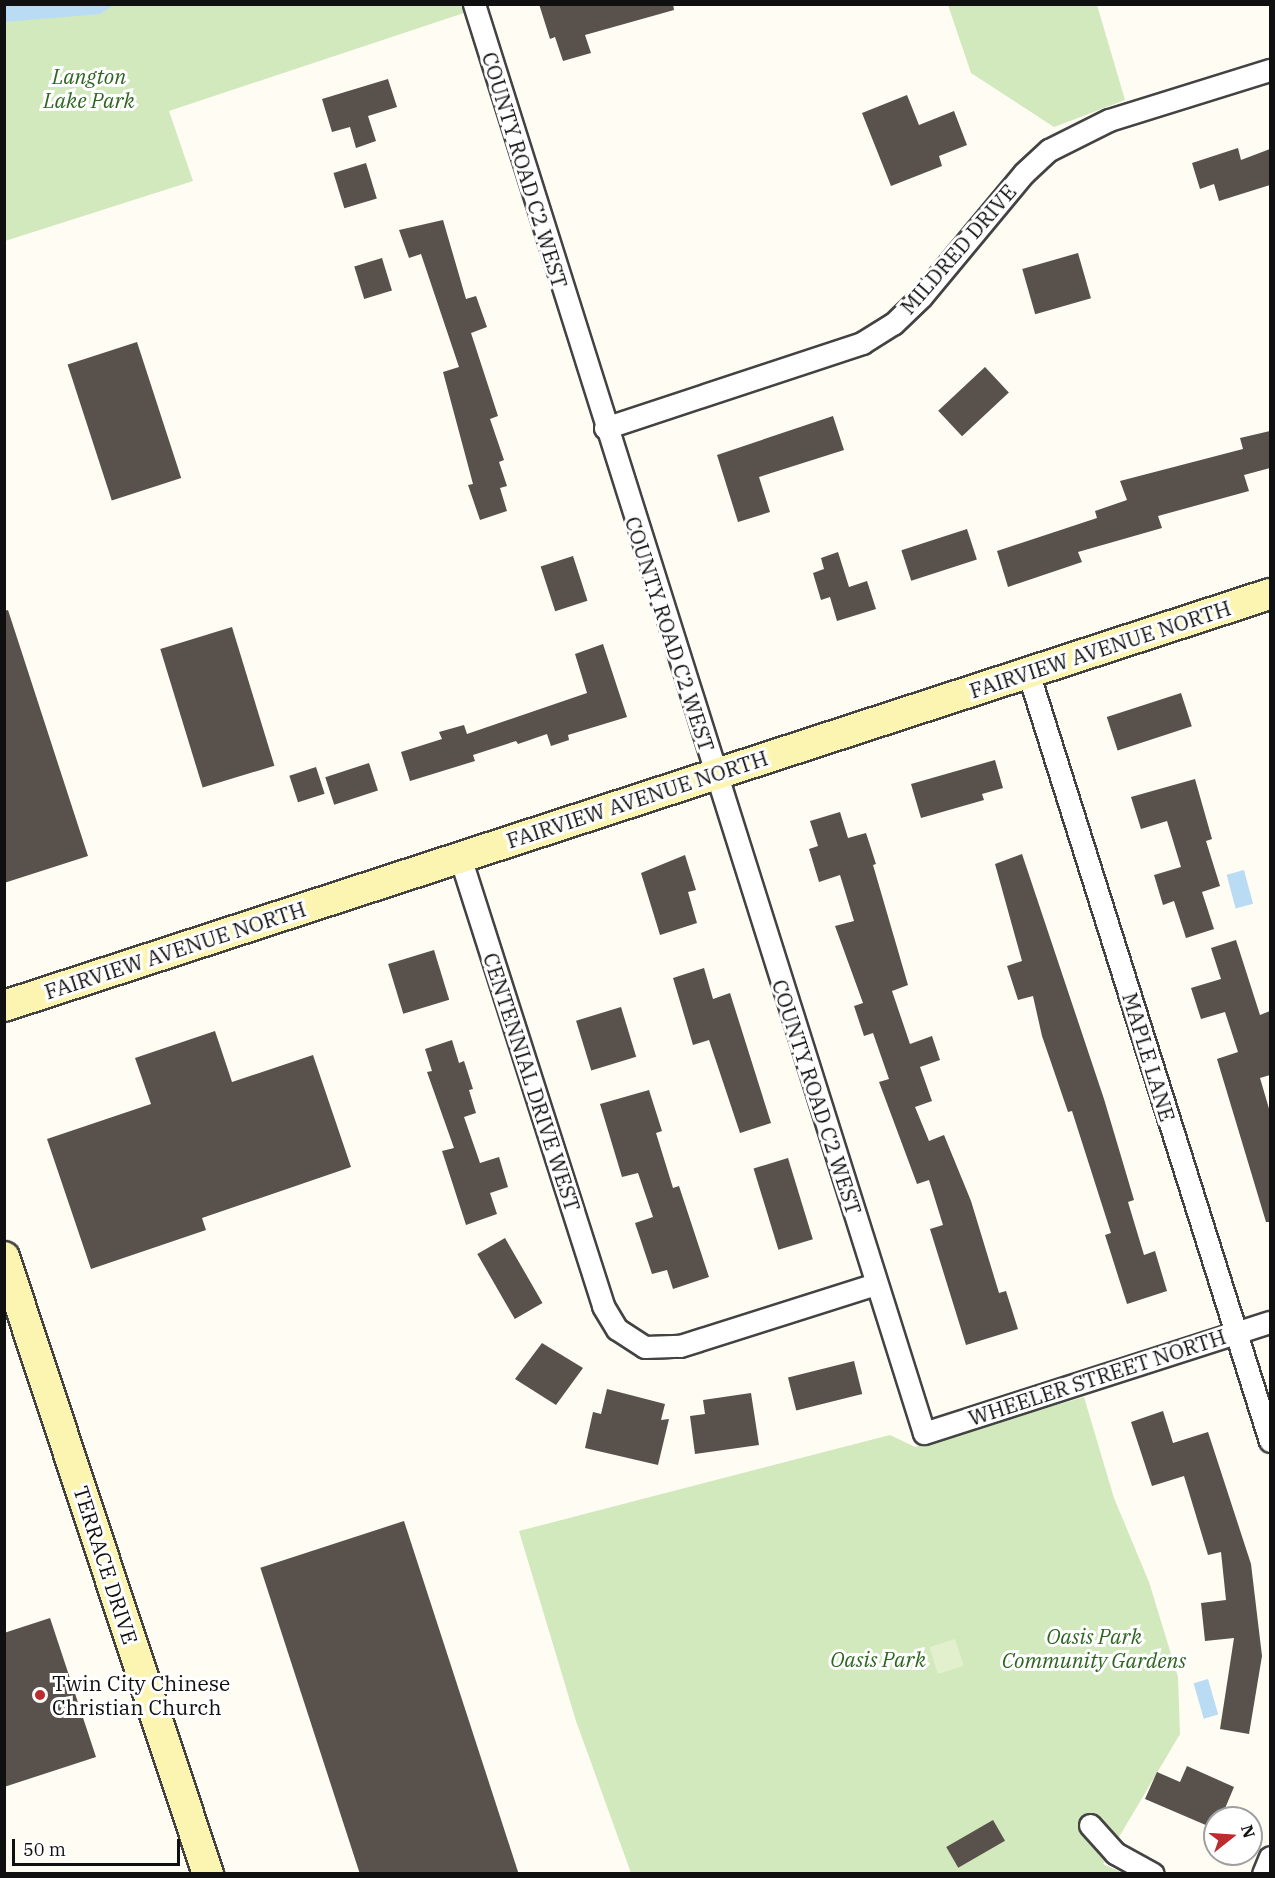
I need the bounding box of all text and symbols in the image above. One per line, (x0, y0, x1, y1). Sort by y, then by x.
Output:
street label: COUNTY ROAD C2 WEST (477, 49, 573, 291)
park label: Langton Lake Park (43, 63, 135, 113)
street label: MILDRED DRIVE (895, 179, 1021, 319)
street label: COUNTY ROAD C2 WEST (620, 513, 720, 755)
street label: FAIRVIEW AVENUE NORTH (966, 595, 1234, 703)
street label: FAIRVIEW AVENUE NORTH (503, 745, 771, 853)
street label: FAIRVIEW AVENUE NORTH (41, 896, 309, 1004)
street label: CENTENNIAL DRIVE WEST (478, 950, 586, 1214)
street label: COUNTY ROAD C2 WEST (767, 976, 867, 1218)
street label: MAPLE LANE (1117, 989, 1181, 1125)
street label: WHEELER STREET NORTH (965, 1323, 1229, 1431)
street label: TERRACE DRIVE (69, 1483, 143, 1647)
park label: Oasis Park Community Gardens (1002, 1623, 1186, 1673)
park label: Oasis Park (830, 1646, 926, 1672)
place label: Twin City Chinese Christian Church (52, 1670, 230, 1720)
marker: Twin City Chinese Christian Church (33, 1688, 47, 1702)
north arrow (1203, 1806, 1263, 1866)
text: N (1237, 1822, 1260, 1840)
scale bar (15, 1827, 183, 1865)
text: 50 m (23, 1838, 66, 1861)

